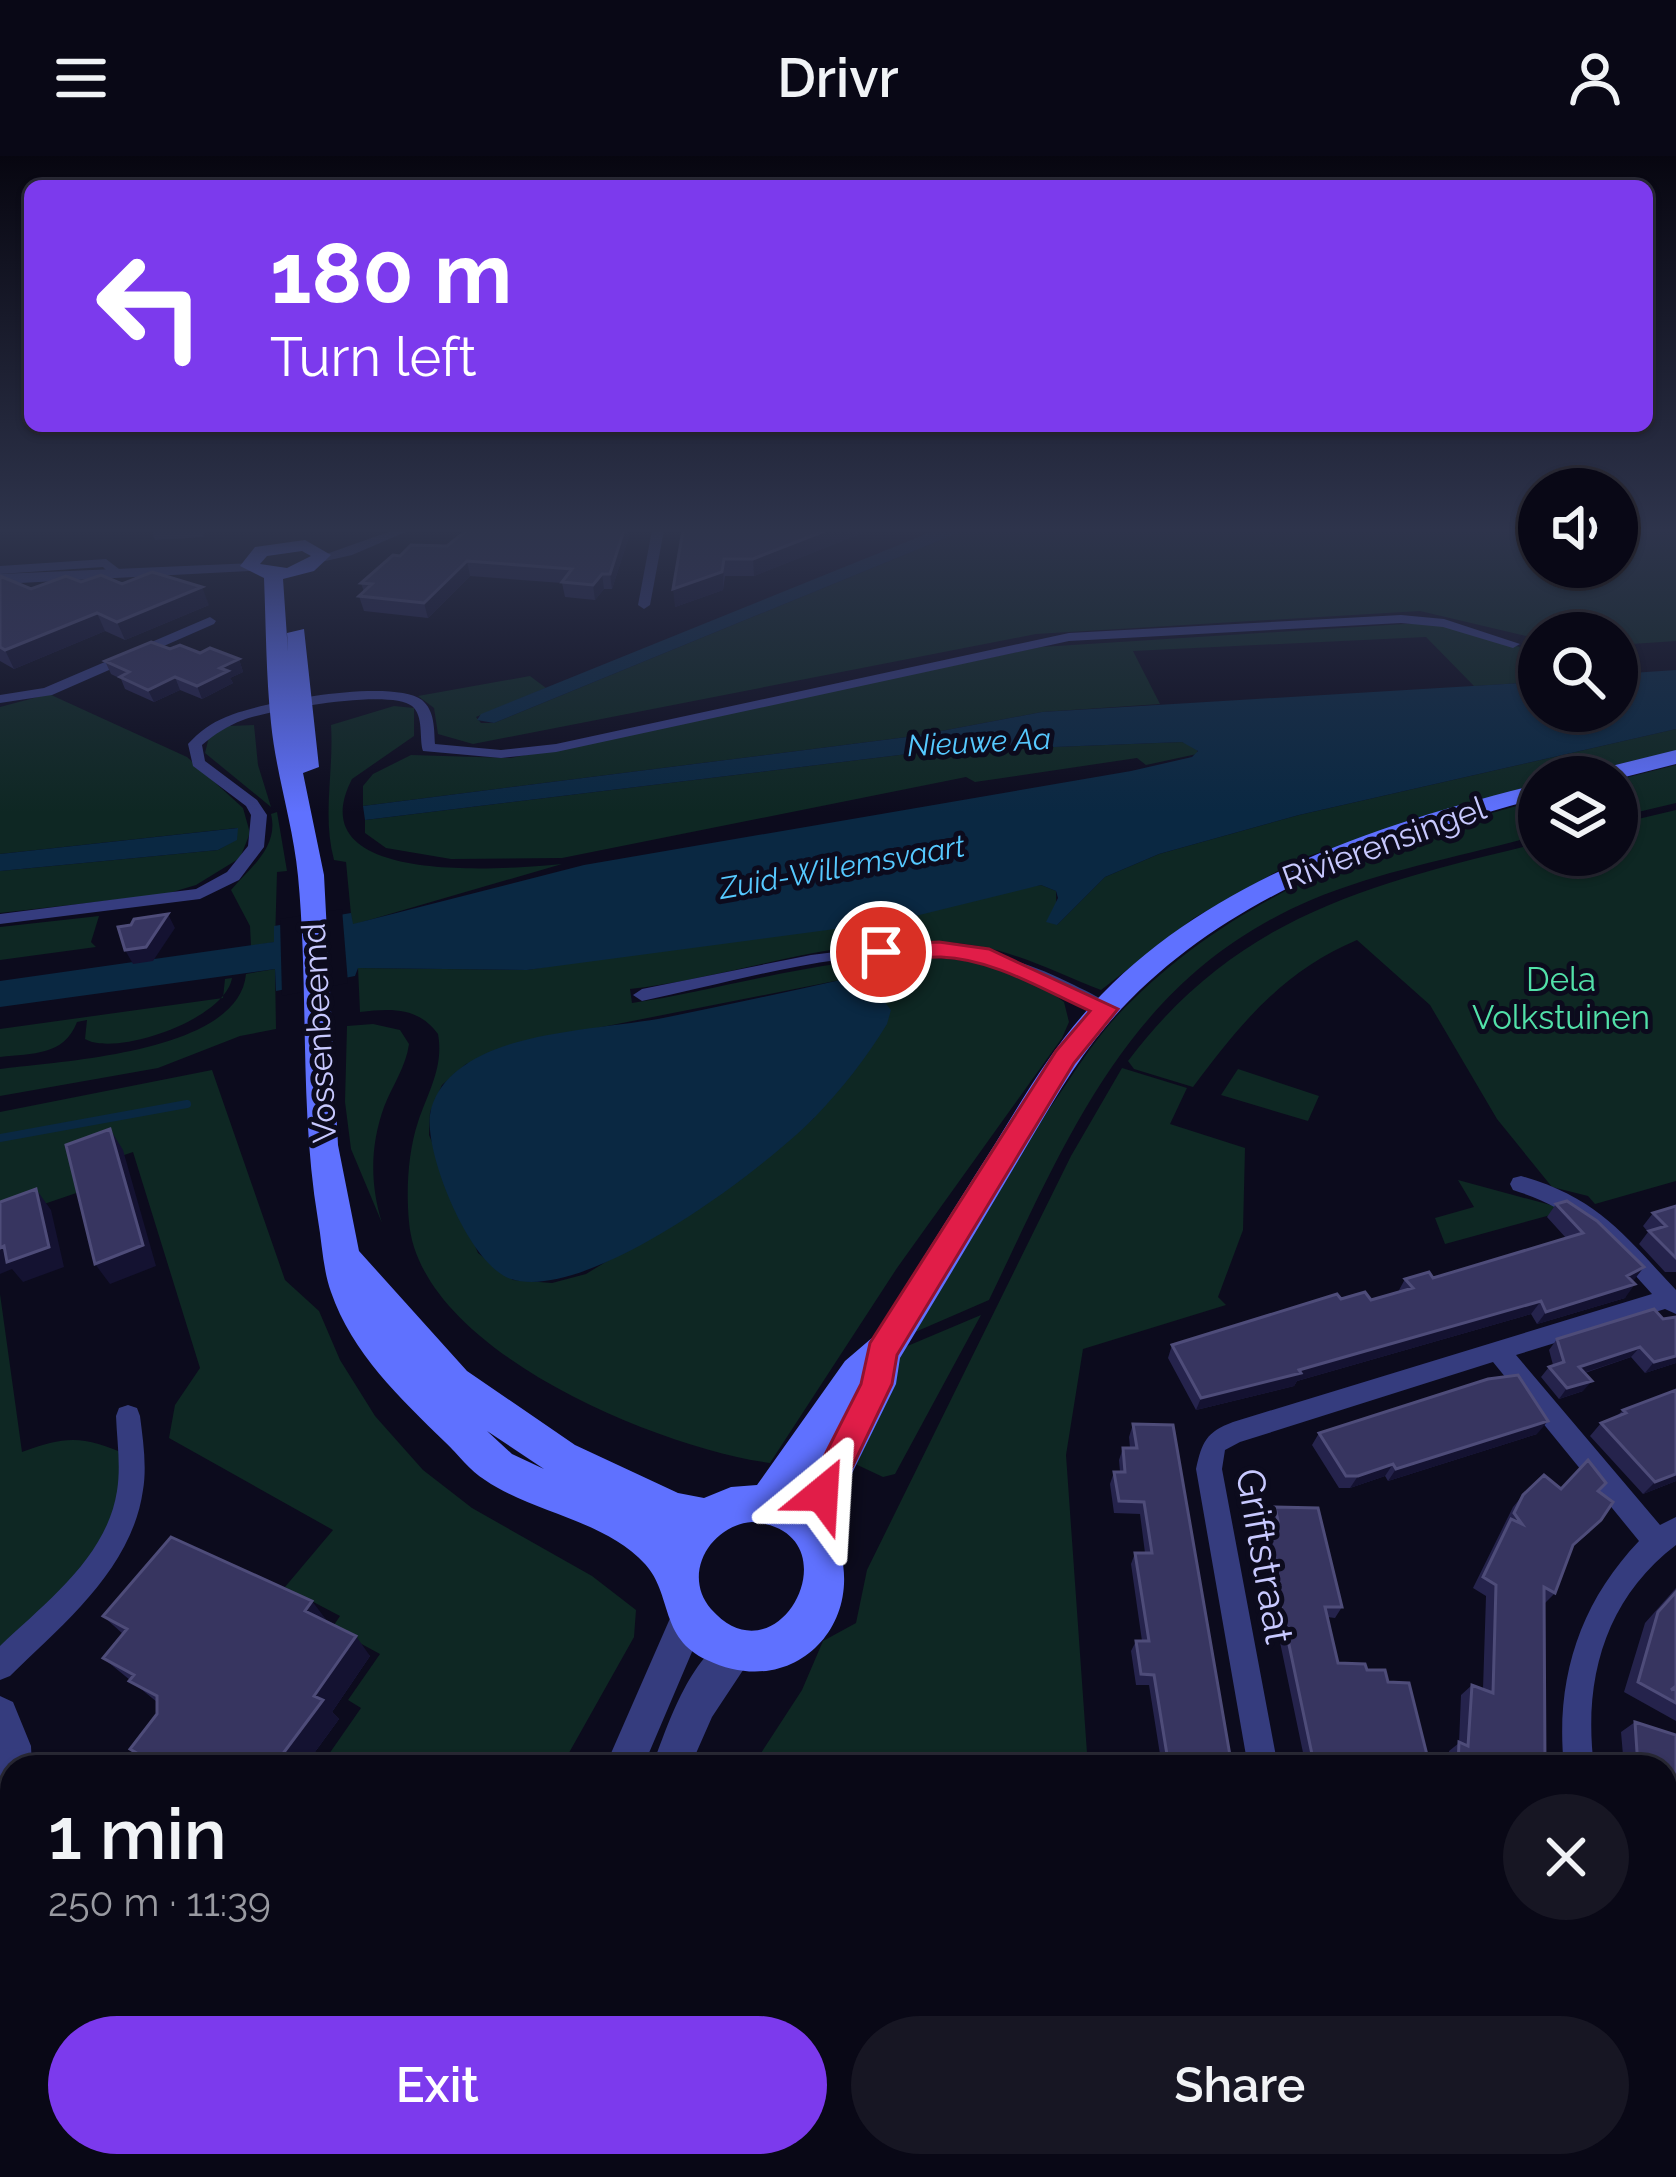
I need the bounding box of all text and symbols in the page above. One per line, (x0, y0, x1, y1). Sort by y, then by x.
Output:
icon: menu (48, 45, 114, 111)
icon: person (1562, 45, 1628, 111)
text: Drivr (777, 46, 899, 110)
text: 180 m (270, 224, 512, 323)
icon: left (72, 228, 228, 384)
text: Turn left (270, 325, 477, 389)
map controls (1518, 468, 1638, 876)
button: sound (1518, 468, 1638, 588)
button: search (1518, 612, 1638, 732)
water label: Nieuwe Aa (906, 721, 1052, 763)
button: layers (1518, 756, 1638, 876)
street label: Rivierensingel (1277, 788, 1492, 898)
water label: Zuid-Willemsvaart (715, 828, 968, 906)
pin (830, 901, 932, 1003)
icon: arrive (848, 919, 914, 985)
street label: Vossenbeemd (294, 922, 344, 1144)
park label: Dela Volkstuinen (1472, 960, 1650, 1037)
position arrow (759, 1431, 885, 1557)
street label: Griftstraat (1227, 1465, 1303, 1647)
text: 1 min (48, 1791, 227, 1876)
button: close (1503, 1794, 1629, 1920)
text: 250 m · 11:39 (48, 1879, 271, 1925)
button: Exit (48, 2016, 827, 2154)
button: Share (851, 2016, 1629, 2154)

